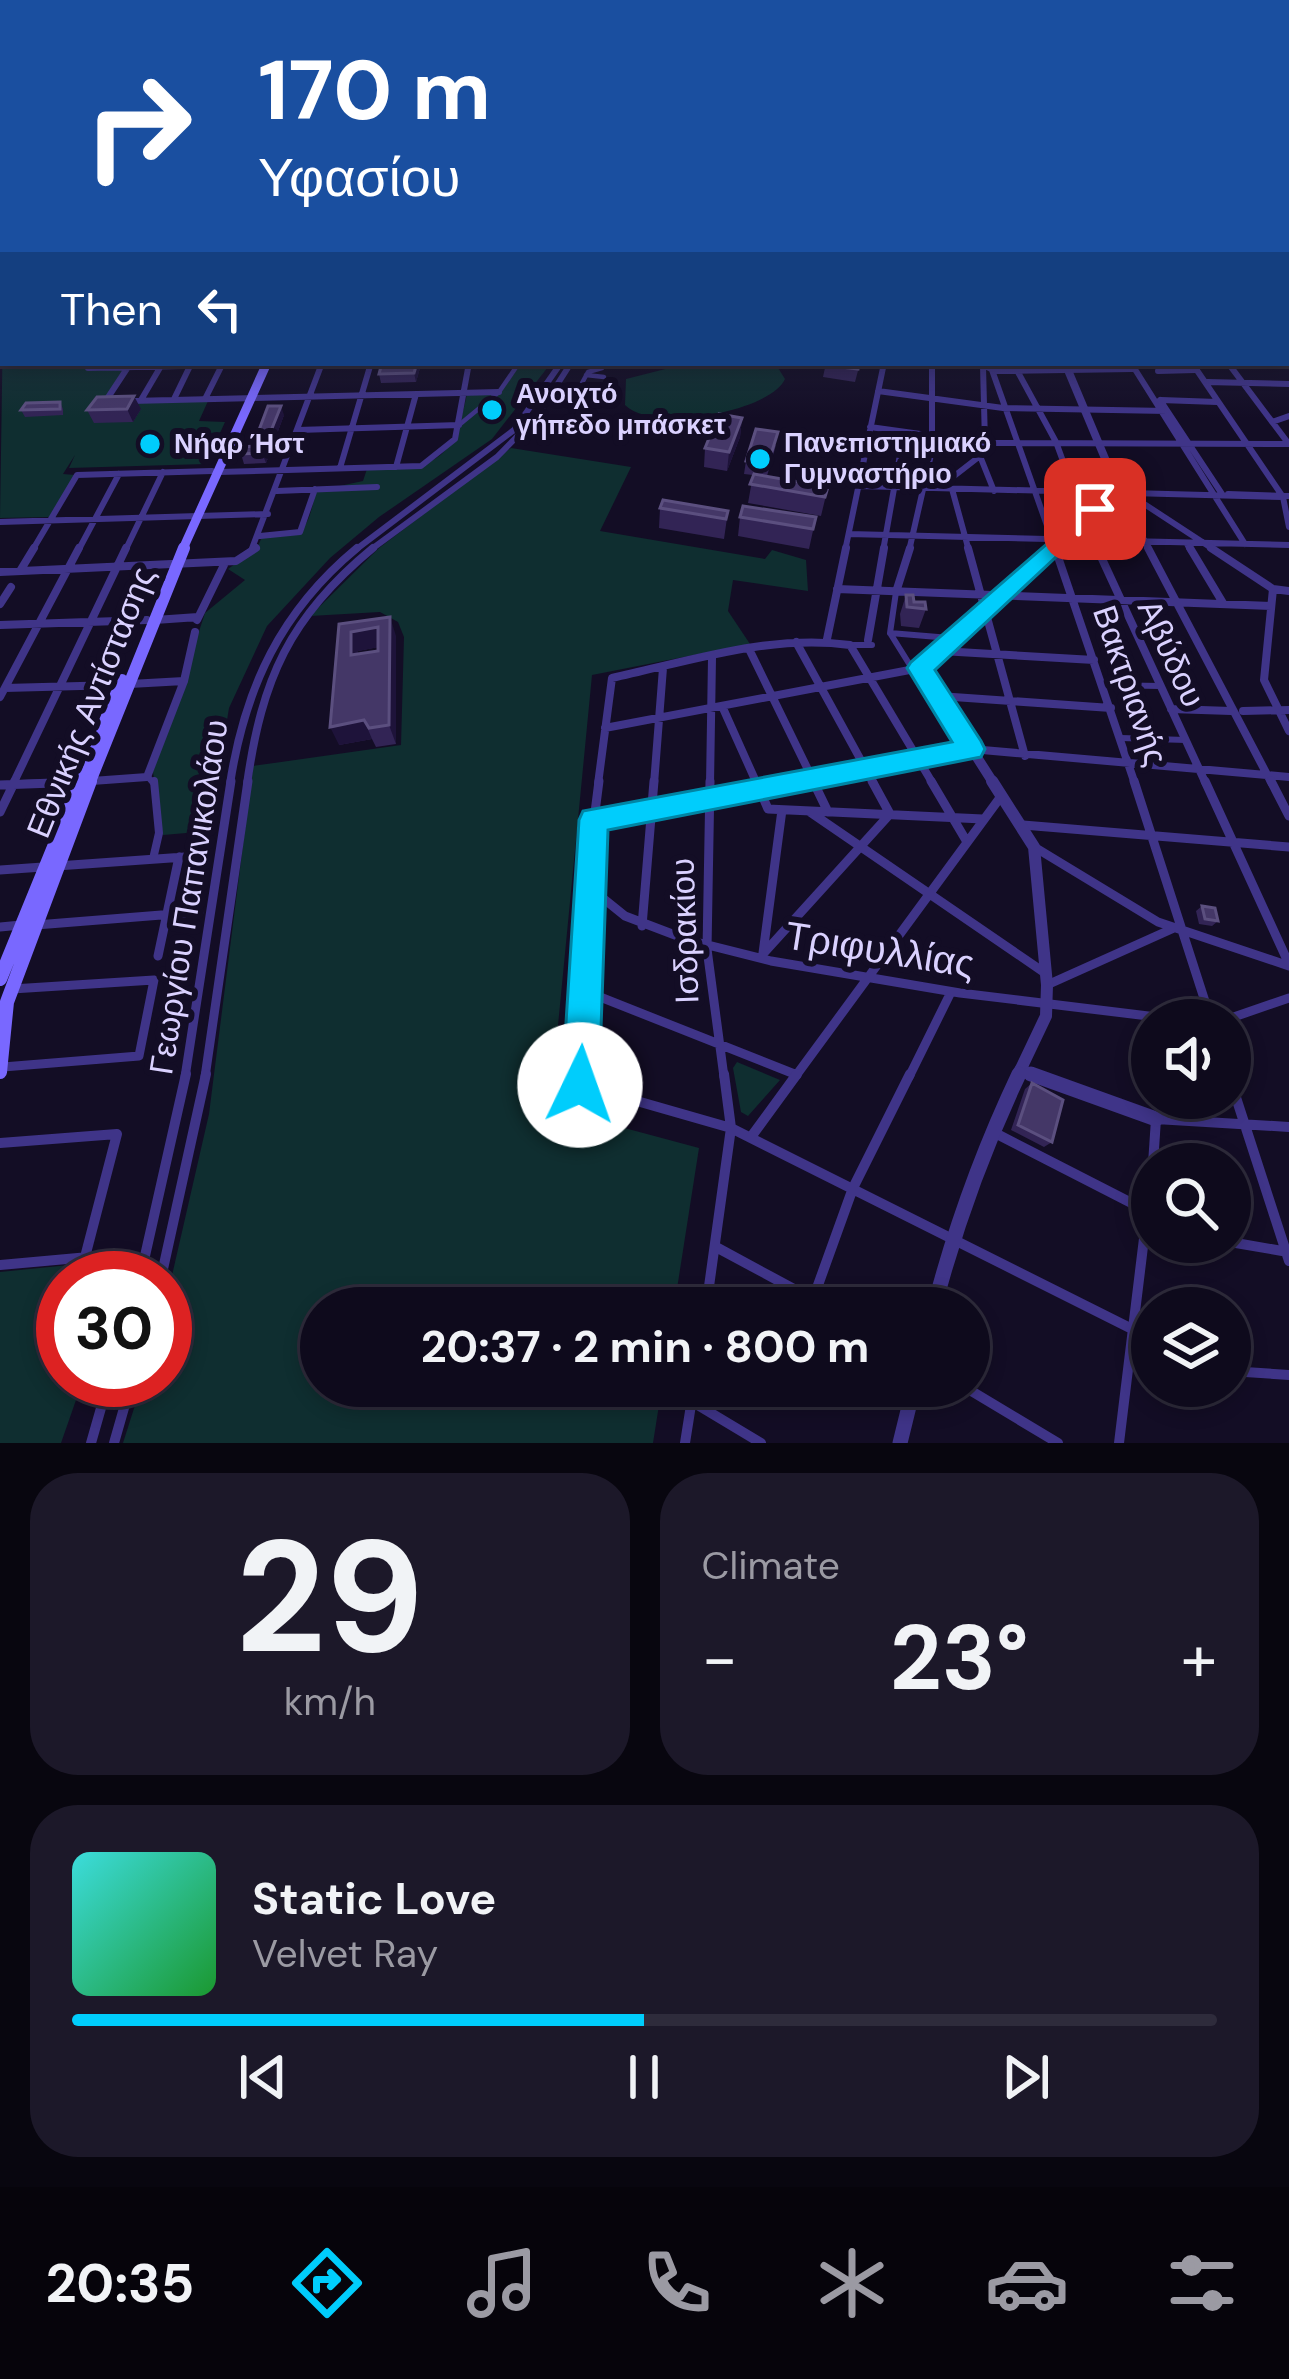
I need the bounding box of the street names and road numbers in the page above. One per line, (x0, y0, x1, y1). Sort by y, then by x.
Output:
street label: Εθνικής Αντίστασης (16, 560, 164, 844)
street label: Αβύδου (1128, 593, 1215, 714)
street label: Βακτριανής (1083, 599, 1178, 771)
street label: Γεωργίου Παπανικολάου (139, 716, 238, 1078)
street label: Ισδρακίου (660, 857, 709, 1005)
street label: Τριφυλλίας (782, 909, 978, 990)

